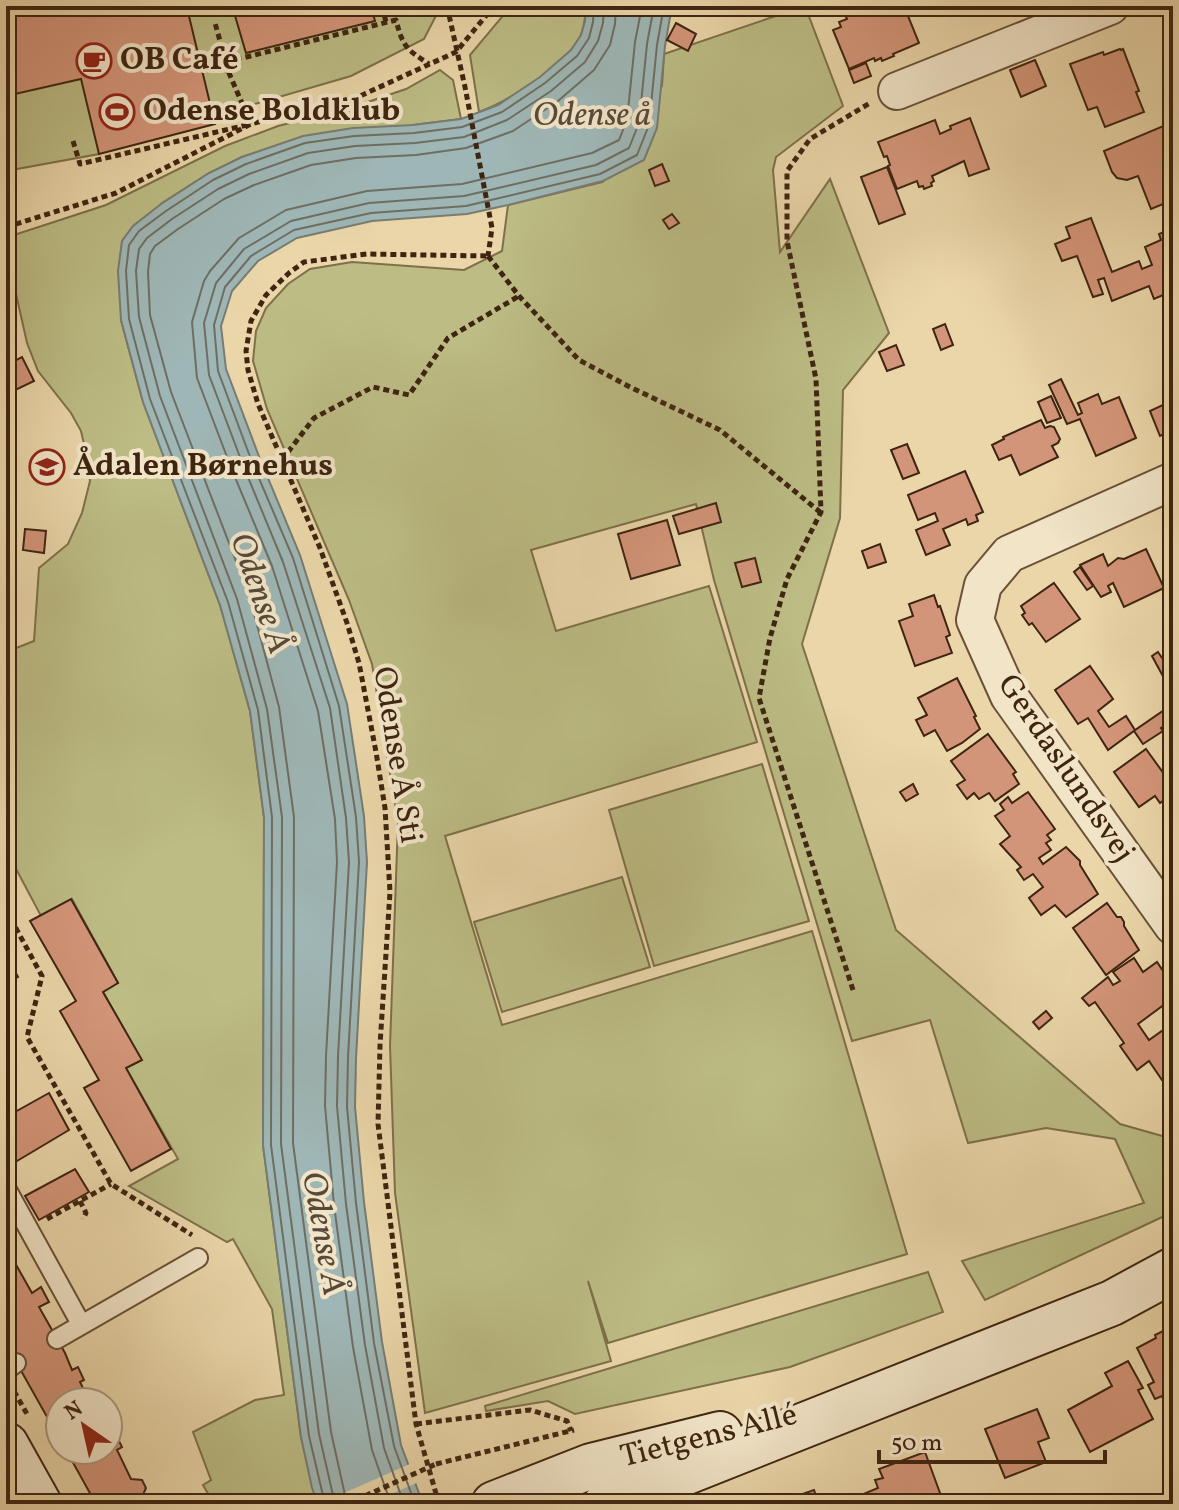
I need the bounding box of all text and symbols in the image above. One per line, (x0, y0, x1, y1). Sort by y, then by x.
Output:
place label: OB Café (120, 39, 239, 83)
cafe icon: OB Café (75, 42, 113, 80)
place label: Odense Boldklub (143, 90, 400, 134)
sports icon: Odense Boldklub (98, 93, 136, 131)
water label: Odense å (533, 93, 651, 140)
place label: Ådalen Børnehus (73, 445, 333, 489)
school or university icon: Ådalen Børnehus (28, 448, 66, 486)
water label: Odense Å (216, 527, 302, 661)
street label: Odense Å Sti (360, 663, 432, 847)
street label: Gerdaslundsvej (986, 666, 1144, 872)
water label: Odense Å (288, 1168, 356, 1300)
north arrow (44, 1386, 124, 1466)
text: N (59, 1394, 90, 1429)
street label: Tietgens Allé (616, 1394, 802, 1480)
scale bar (879, 1414, 1105, 1464)
text: 50 m (891, 1427, 943, 1461)

